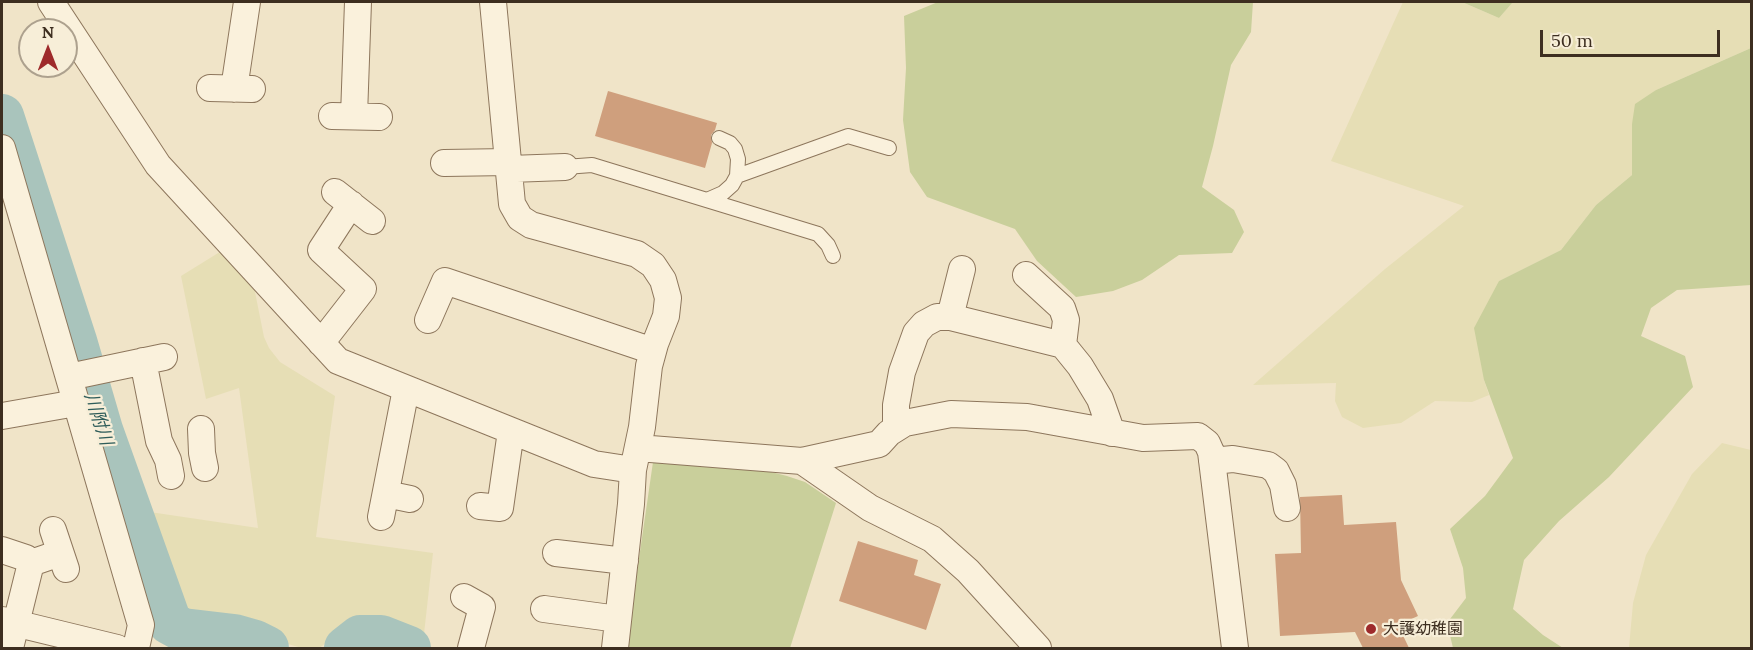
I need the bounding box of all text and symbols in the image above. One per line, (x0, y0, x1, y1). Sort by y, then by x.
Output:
north arrow (18, 18, 78, 78)
scale bar (1543, 18, 1723, 56)
text: N (42, 22, 54, 42)
text: 50 m (1551, 29, 1593, 52)
water label: 川附川 (79, 390, 117, 448)
place label: 大護幼稚園 (1383, 619, 1463, 639)
marker: 大護幼稚園 (1364, 622, 1378, 636)

